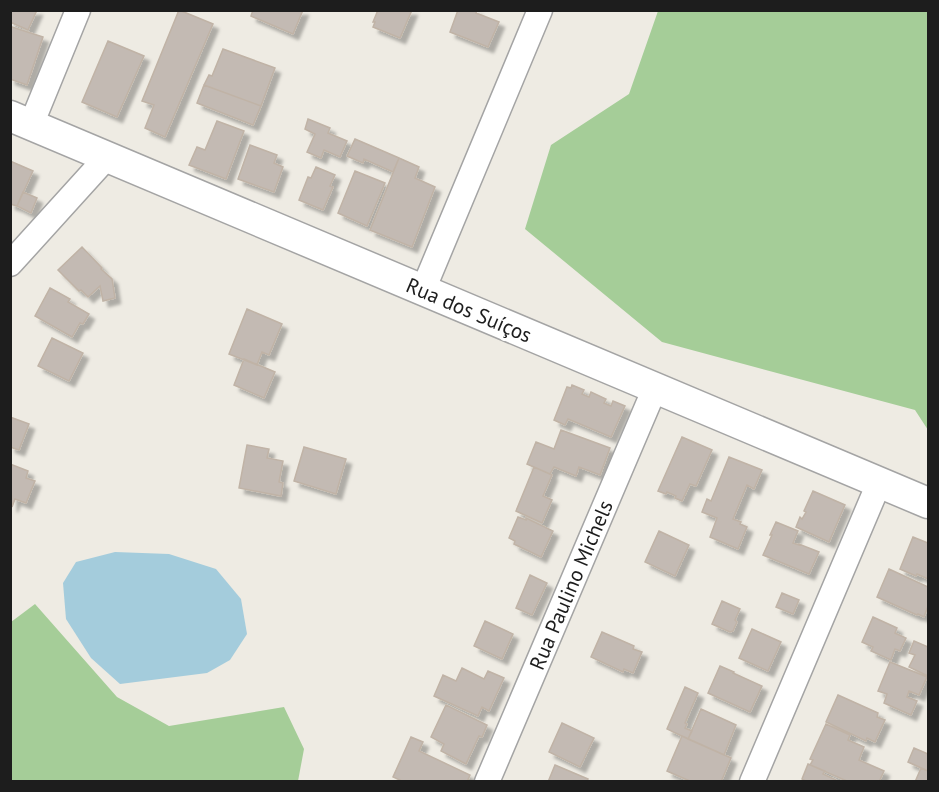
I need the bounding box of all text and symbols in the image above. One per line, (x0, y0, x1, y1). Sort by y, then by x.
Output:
street label: Rua dos Suíços (402, 271, 536, 349)
street label: Rua Paulino Michels (523, 496, 619, 674)

